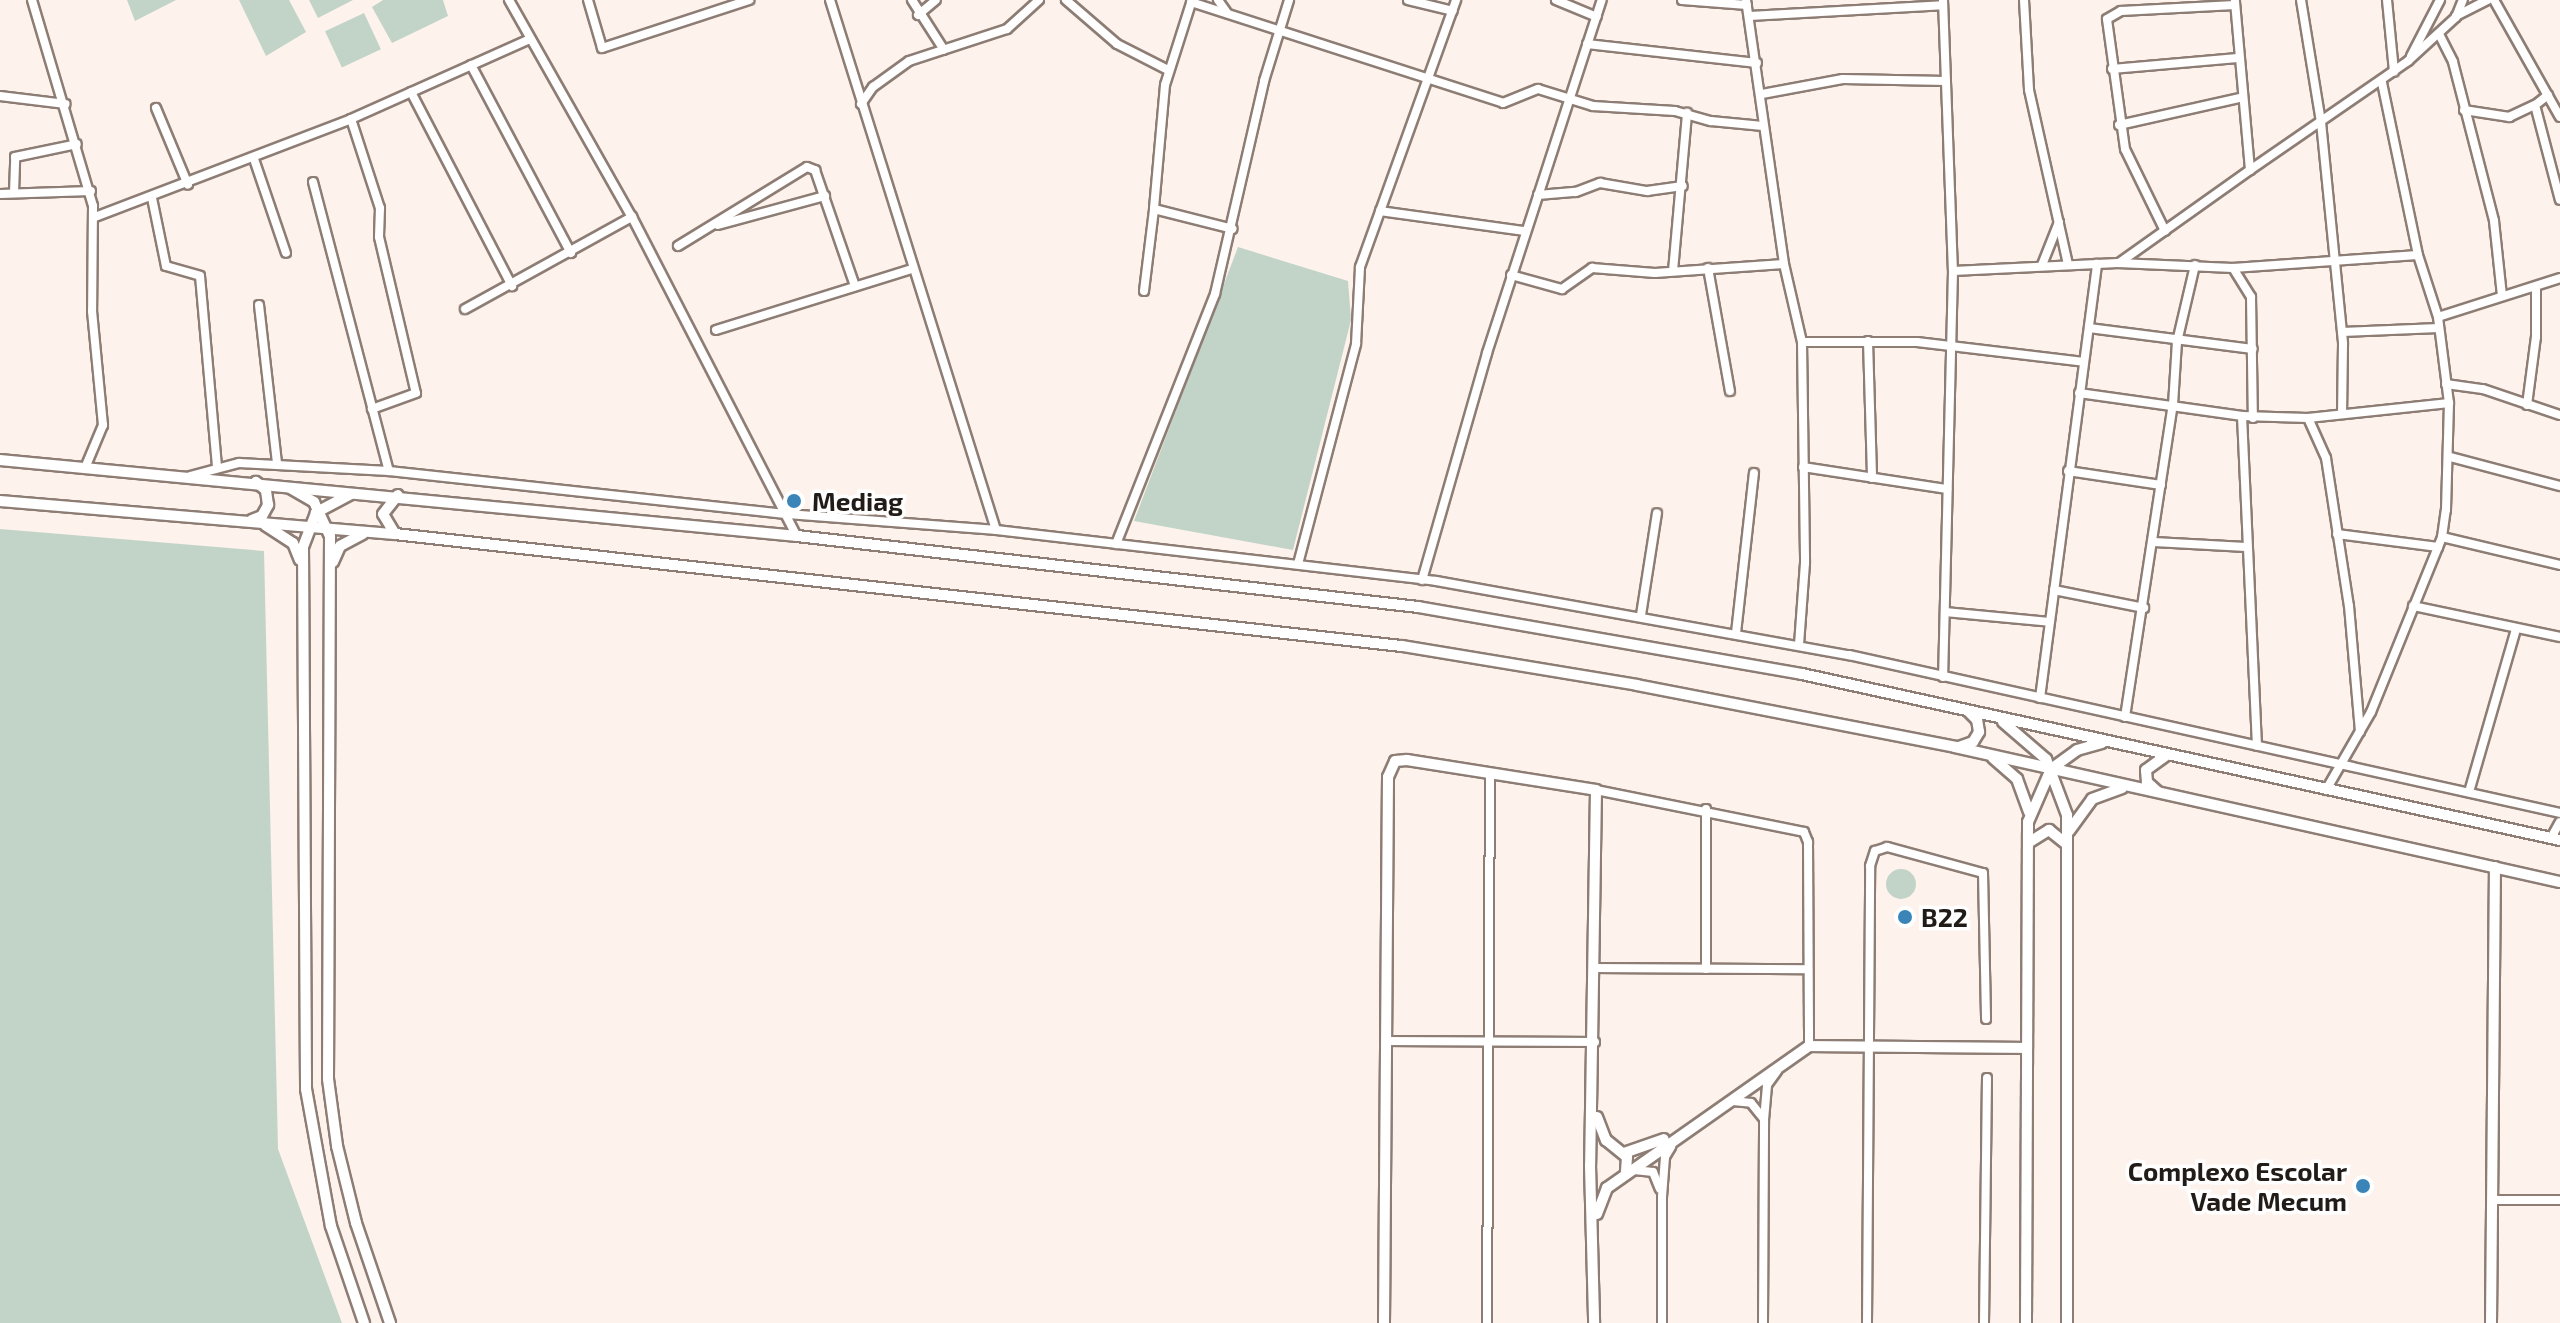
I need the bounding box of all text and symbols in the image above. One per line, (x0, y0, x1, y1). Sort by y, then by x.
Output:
place label: Mediag (812, 485, 903, 517)
marker: Mediag (783, 490, 805, 512)
place label: B22 (1921, 901, 1968, 933)
marker: B22 (1896, 908, 1914, 926)
place label: Complexo Escolar Vade Mecum (2128, 1155, 2347, 1216)
marker: Complexo Escolar Vade Mecum (2354, 1177, 2372, 1195)

